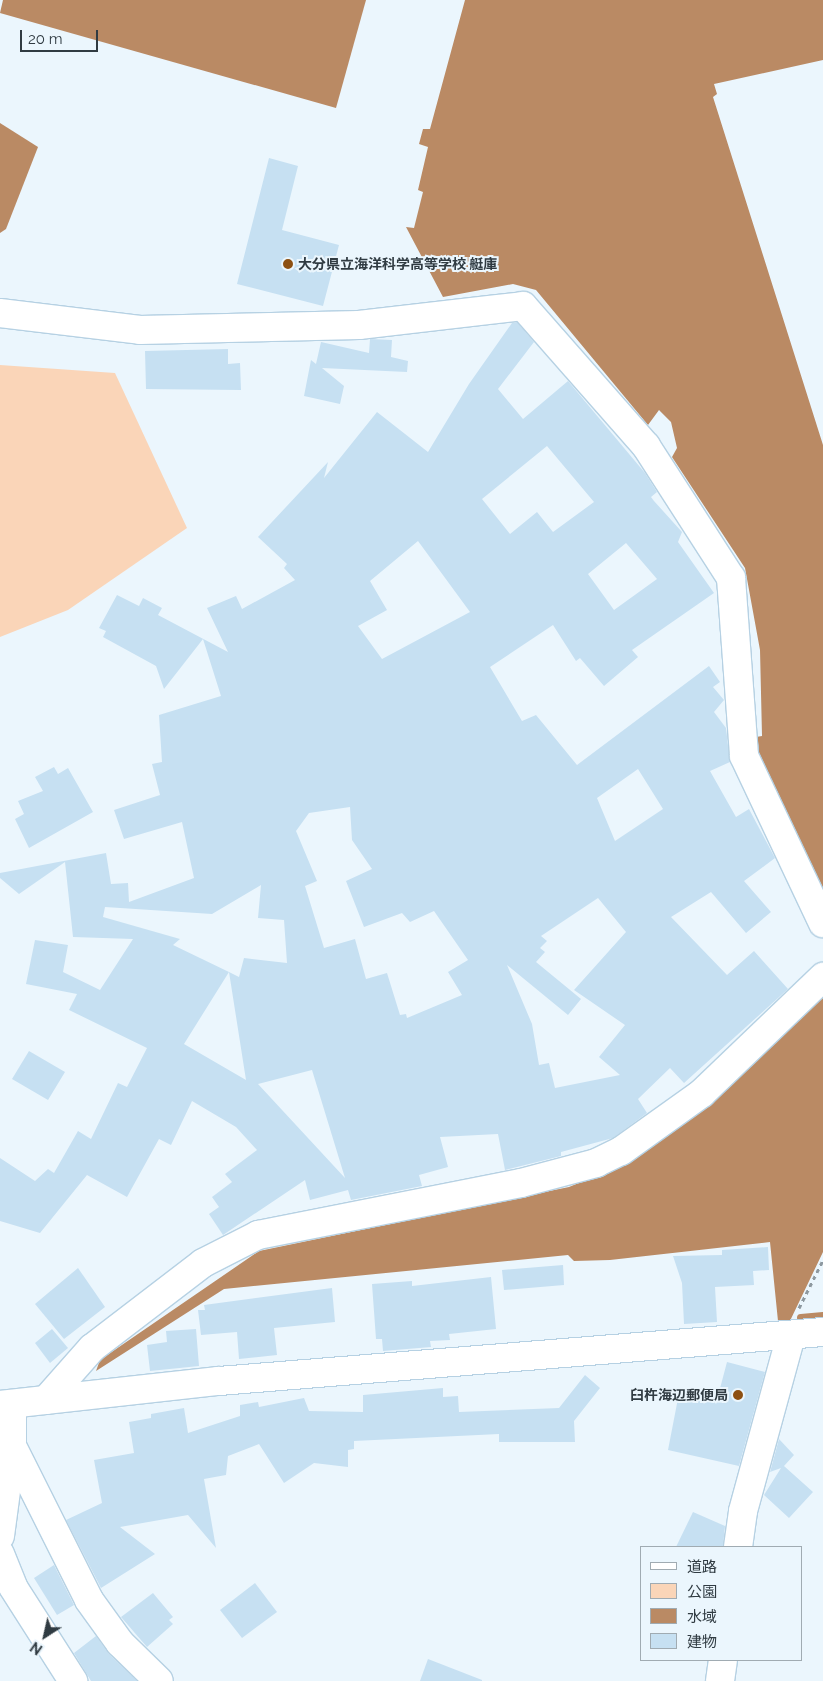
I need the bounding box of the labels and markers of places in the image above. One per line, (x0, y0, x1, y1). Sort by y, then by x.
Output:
place label: 大分県立海洋科学高等学校 艇庫 (298, 256, 497, 272)
marker: 大分県立海洋科学高等学校 艇庫 (282, 258, 294, 270)
place label: 臼杵海辺郵便局 (630, 1387, 728, 1403)
marker: 臼杵海辺郵便局 (732, 1389, 744, 1401)

